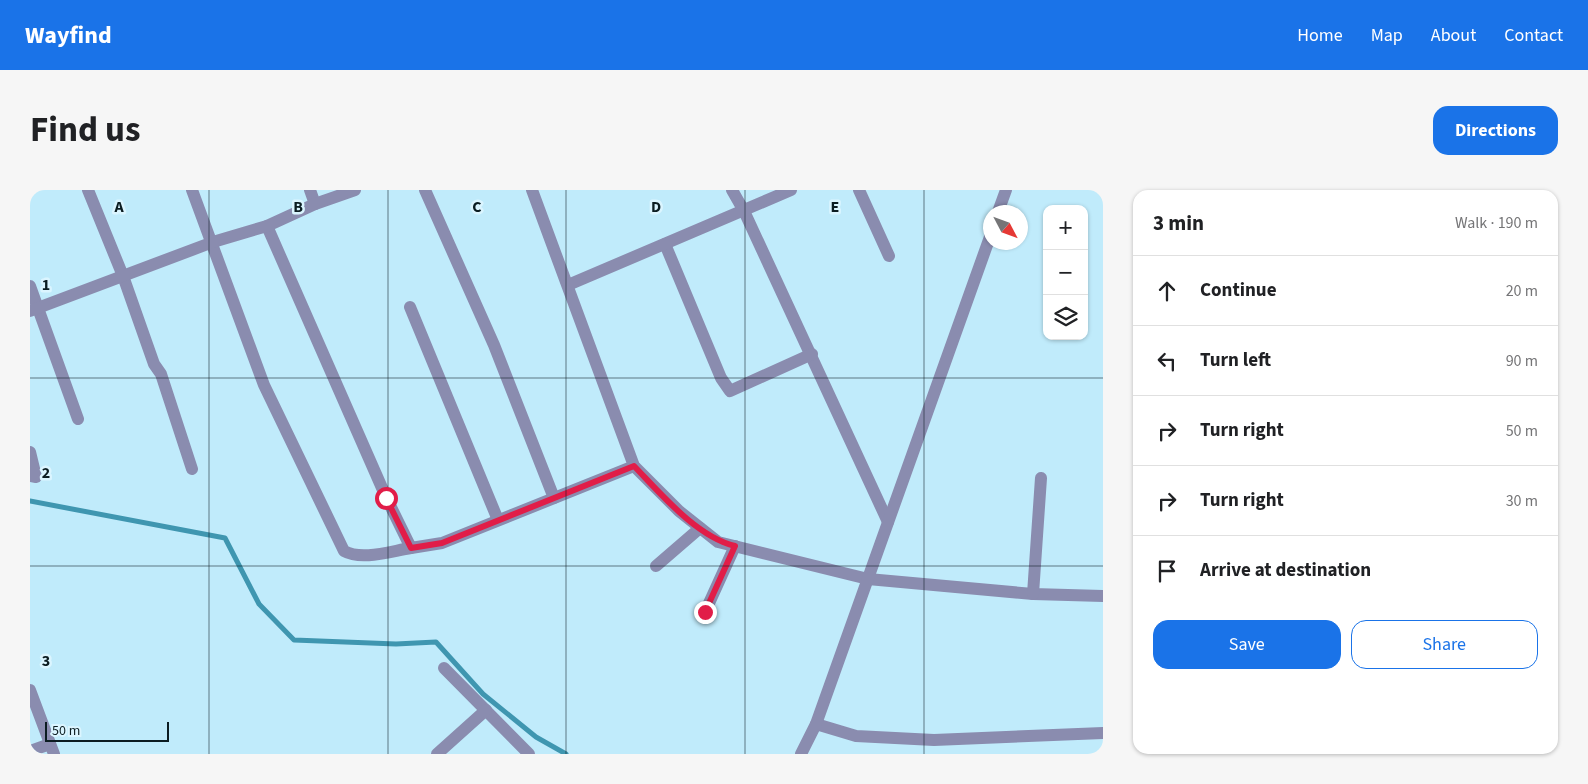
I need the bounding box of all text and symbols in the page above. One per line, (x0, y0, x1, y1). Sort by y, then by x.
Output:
text: Wayfind (25, 18, 112, 53)
text: Home (1297, 23, 1343, 48)
text: Map (1371, 23, 1403, 48)
text: About (1431, 23, 1476, 48)
text: Contact (1504, 23, 1563, 48)
text: Find us (30, 105, 140, 155)
button: Directions (1433, 106, 1558, 155)
text: A (113, 196, 124, 218)
text: B (293, 196, 303, 218)
text: C (472, 196, 482, 218)
text: D (651, 196, 661, 218)
text: E (831, 196, 839, 218)
north arrow (983, 205, 1028, 250)
map controls (1043, 205, 1088, 340)
button: + (1043, 205, 1088, 250)
text: 3 min (1153, 208, 1204, 238)
text: Walk · 190 m (1455, 212, 1538, 234)
button: − (1043, 250, 1088, 295)
text: 1 (42, 274, 50, 296)
icon: ahead (1153, 277, 1181, 305)
text: Continue (1200, 277, 1277, 304)
text: 20 m (1506, 280, 1538, 302)
button: layers (1043, 295, 1088, 340)
icon: left (1153, 347, 1181, 375)
text: Turn left (1200, 347, 1271, 374)
text: 90 m (1506, 350, 1538, 372)
icon: right (1153, 417, 1181, 445)
text: Turn right (1200, 417, 1284, 444)
text: 50 m (1506, 420, 1538, 442)
text: 2 (42, 462, 50, 484)
route start (375, 487, 398, 510)
icon: right (1153, 487, 1181, 515)
text: Turn right (1200, 487, 1284, 514)
text: 30 m (1506, 490, 1538, 512)
icon: arrive (1153, 557, 1181, 585)
text: Arrive at destination (1200, 557, 1371, 584)
route end (694, 601, 717, 624)
button: Save (1153, 620, 1341, 669)
button: Share (1351, 620, 1538, 669)
text: 3 (42, 650, 50, 672)
scale bar (45, 719, 169, 742)
text: 50 m (52, 721, 80, 741)

